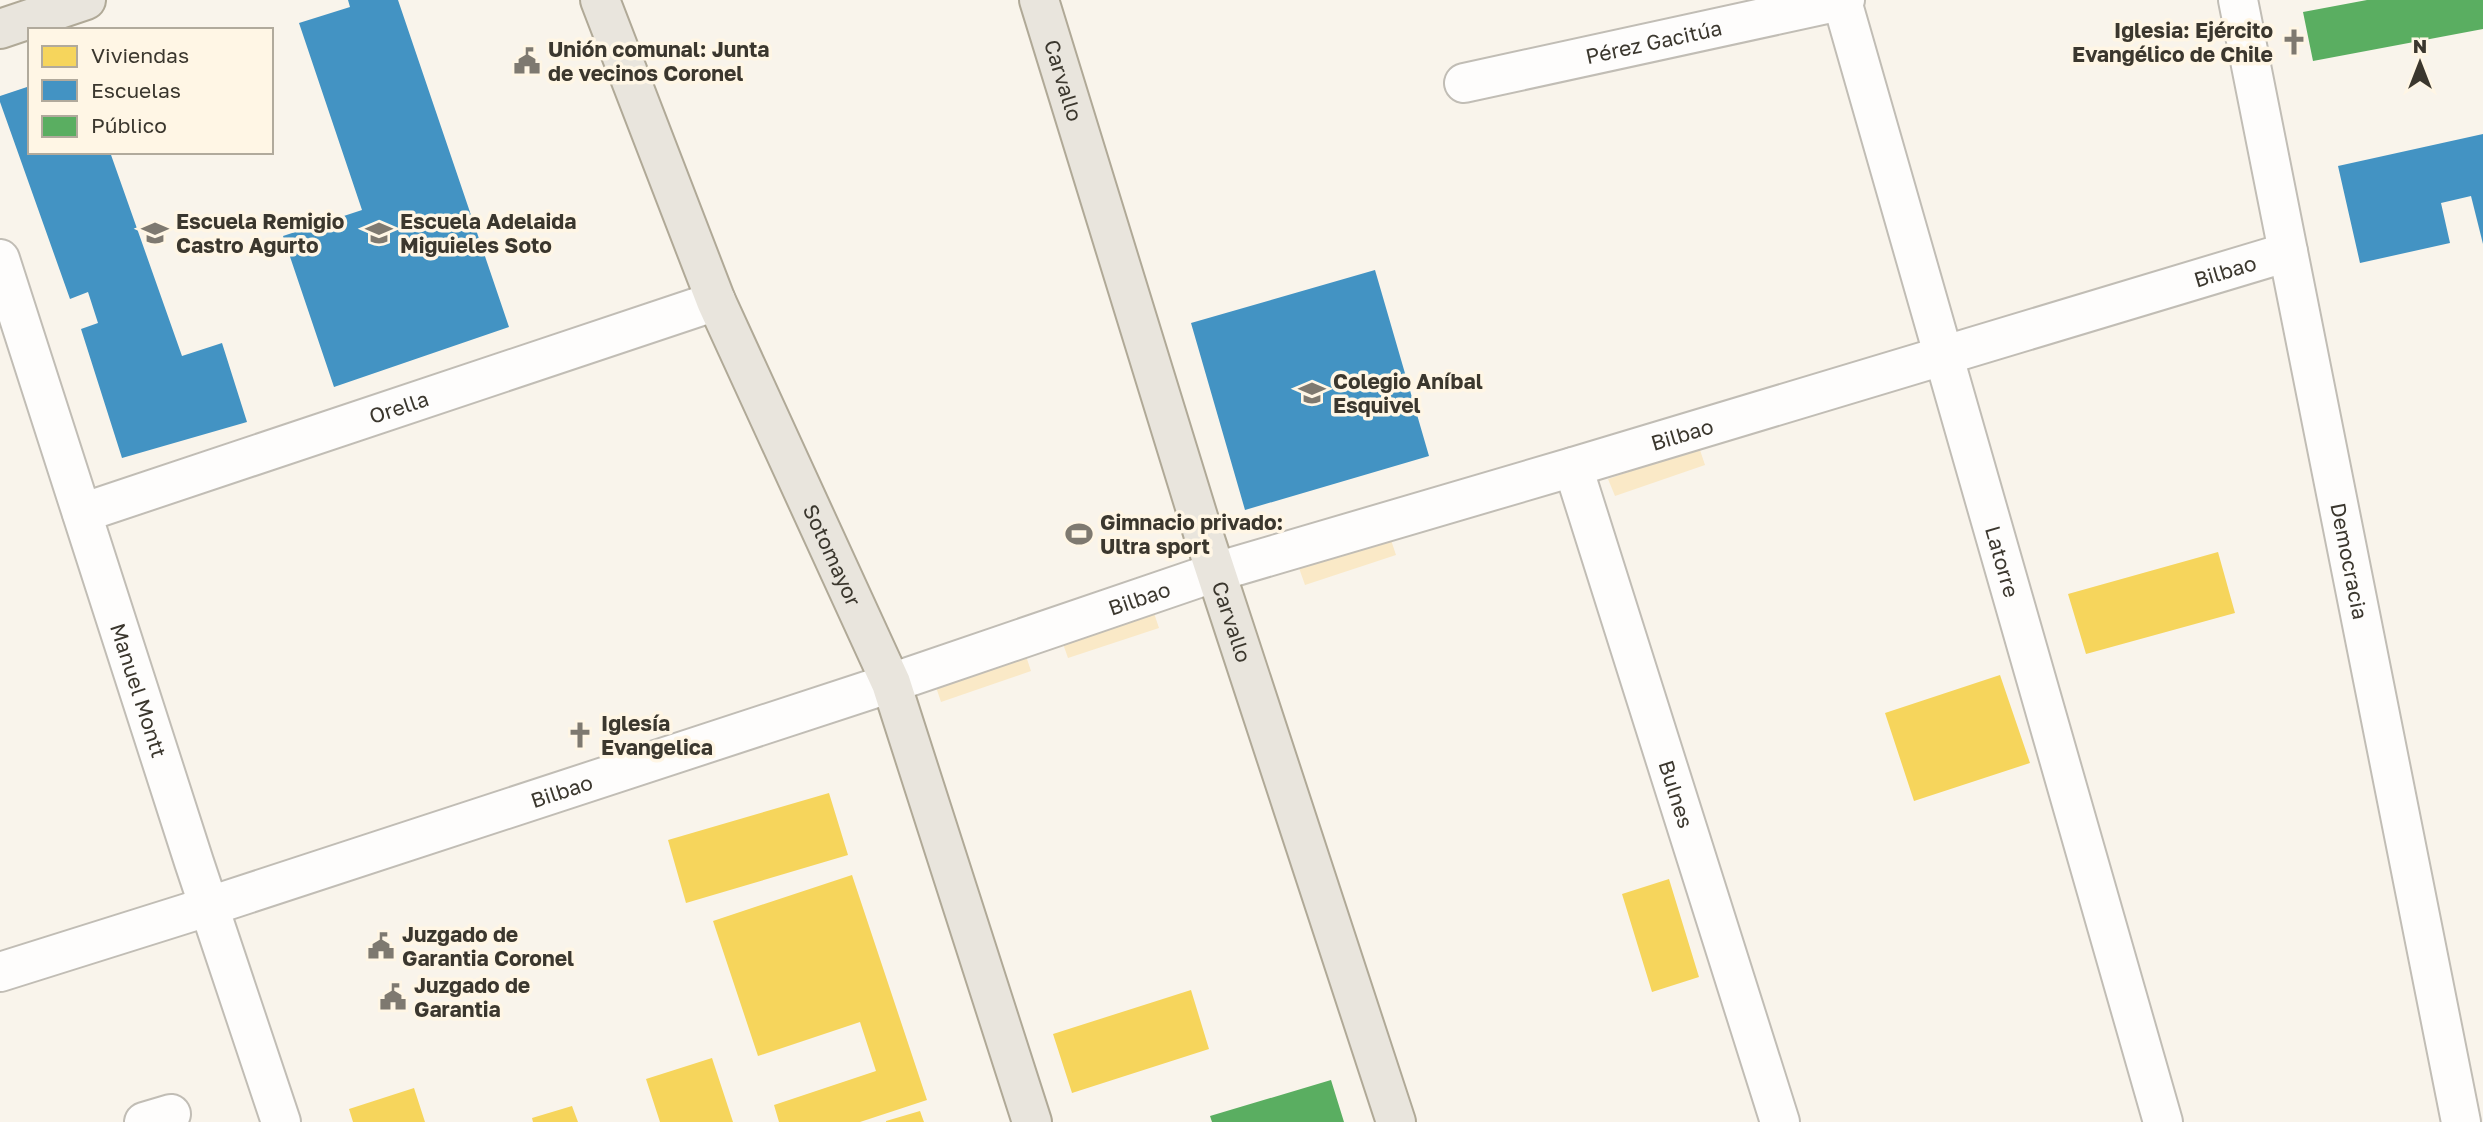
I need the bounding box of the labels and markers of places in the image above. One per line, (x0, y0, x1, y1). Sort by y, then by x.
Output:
place label: Iglesia: Ejército Evangélico de Chile (2072, 17, 2273, 67)
church icon: Iglesia: Ejército Evangélico de Chile (2279, 27, 2309, 57)
place label: Unión comunal: Junta de vecinos Coronel (548, 36, 770, 86)
public building icon: Unión comunal: Junta de vecinos Coronel (512, 46, 542, 76)
place label: Escuela Remigio Castro Agurto (176, 208, 344, 258)
place label: Escuela Adelaida Miguieles Soto (400, 208, 576, 258)
school or university icon: Escuela Remigio Castro Agurto (140, 218, 170, 248)
school or university icon: Escuela Adelaida Miguieles Soto (364, 218, 394, 248)
place label: Colegio Aníbal Esquivel (1333, 368, 1483, 418)
school or university icon: Colegio Aníbal Esquivel (1297, 378, 1327, 408)
place label: Gimnacio privado: Ultra sport (1100, 509, 1283, 559)
sports icon: Gimnacio privado: Ultra sport (1064, 519, 1094, 549)
place label: Iglesía Evangelica (601, 710, 713, 760)
church icon: Iglesía Evangelica (565, 720, 595, 750)
place label: Juzgado de Garantia Coronel (402, 921, 574, 971)
public building icon: Juzgado de Garantia Coronel (366, 931, 396, 961)
place label: Juzgado de Garantia (414, 972, 530, 1022)
public building icon: Juzgado de Garantia (378, 982, 408, 1012)

